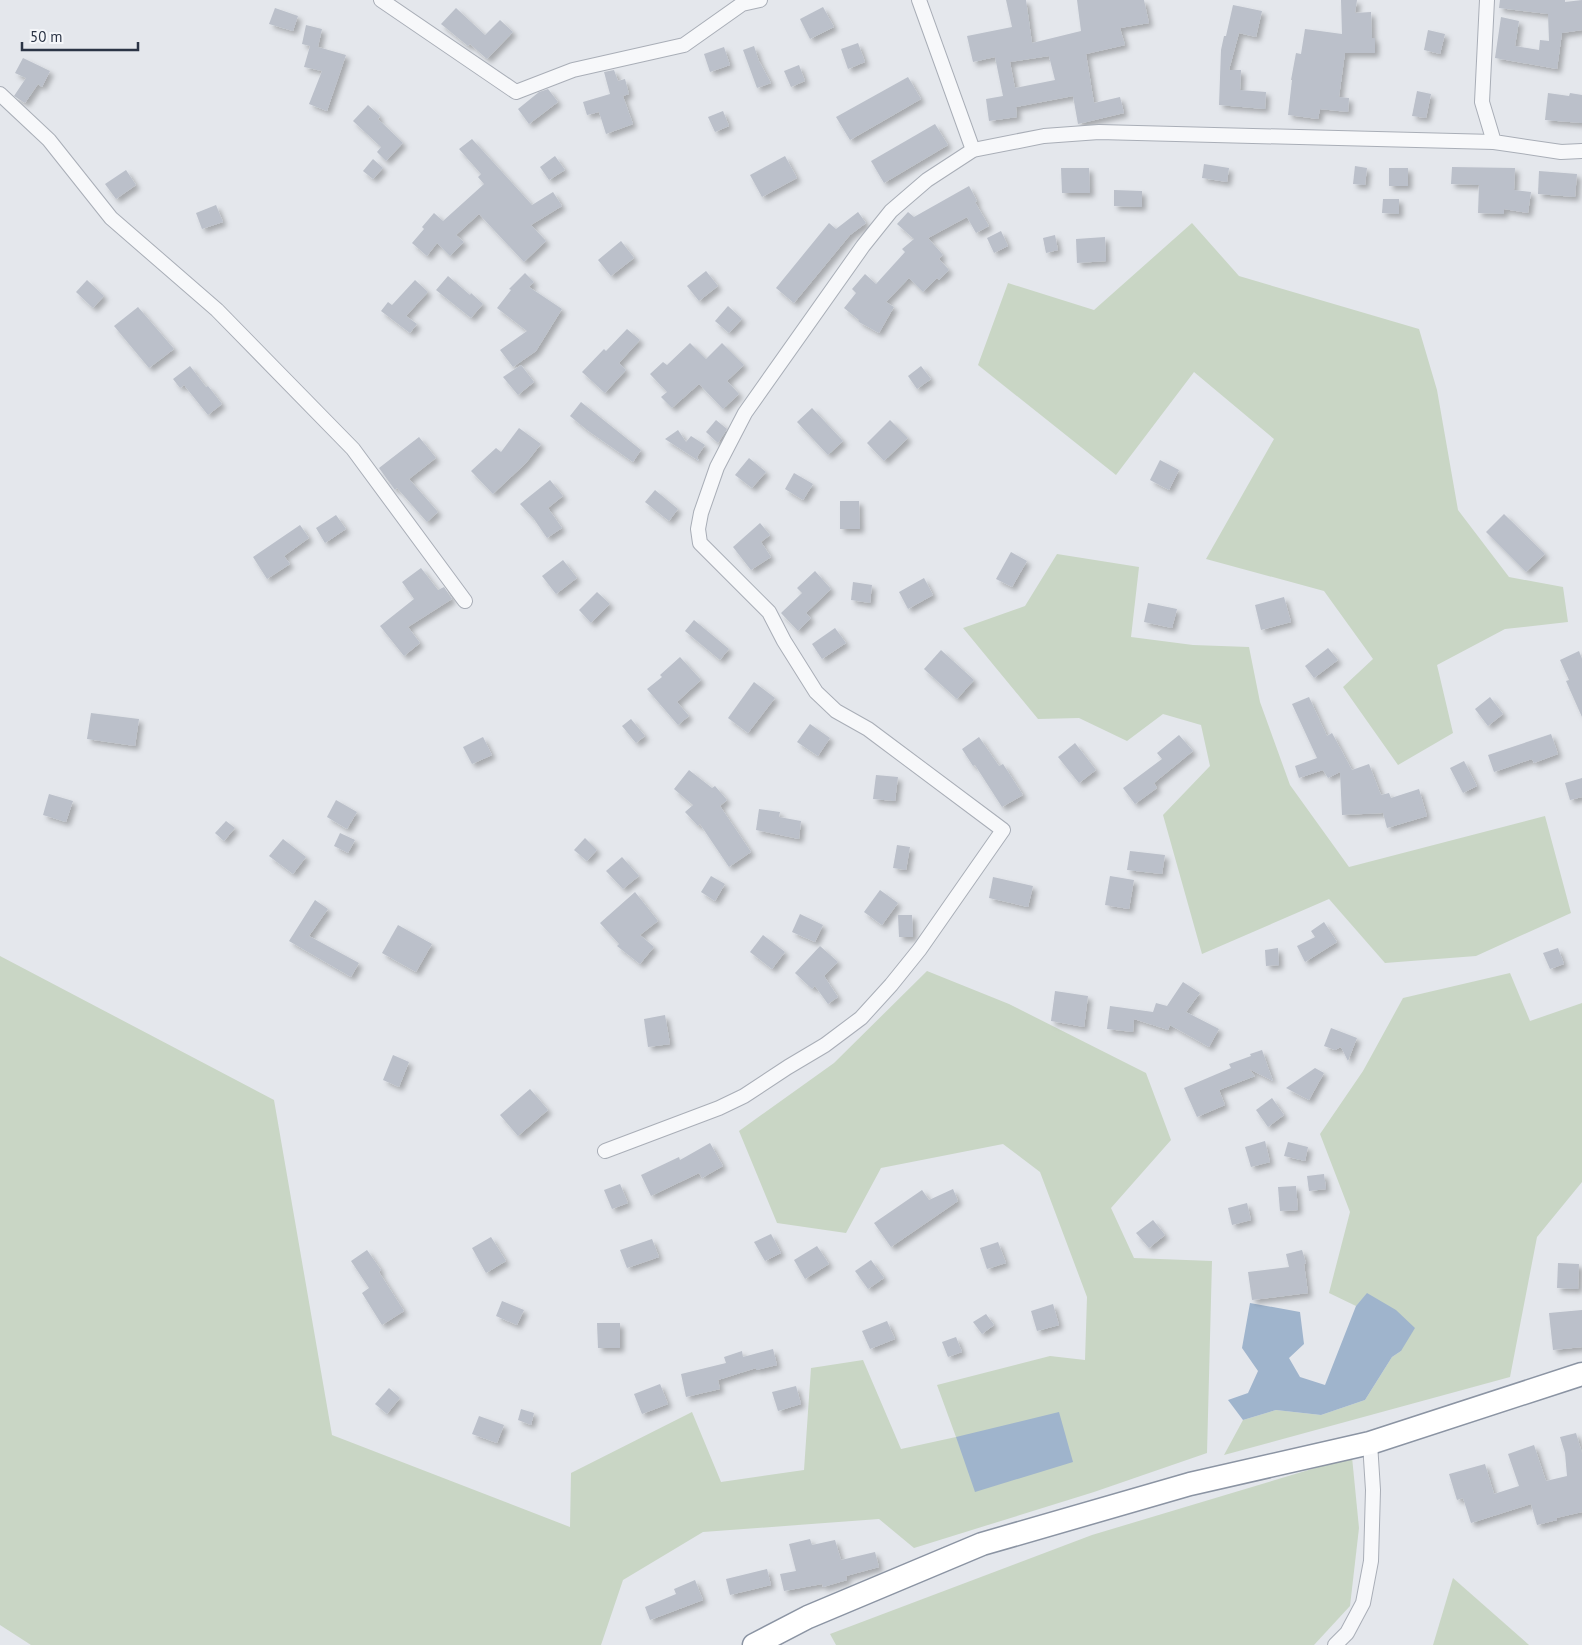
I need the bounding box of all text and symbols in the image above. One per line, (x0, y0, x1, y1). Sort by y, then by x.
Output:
scale bar (22, 20, 139, 52)
text: 50 m (30, 27, 63, 46)

